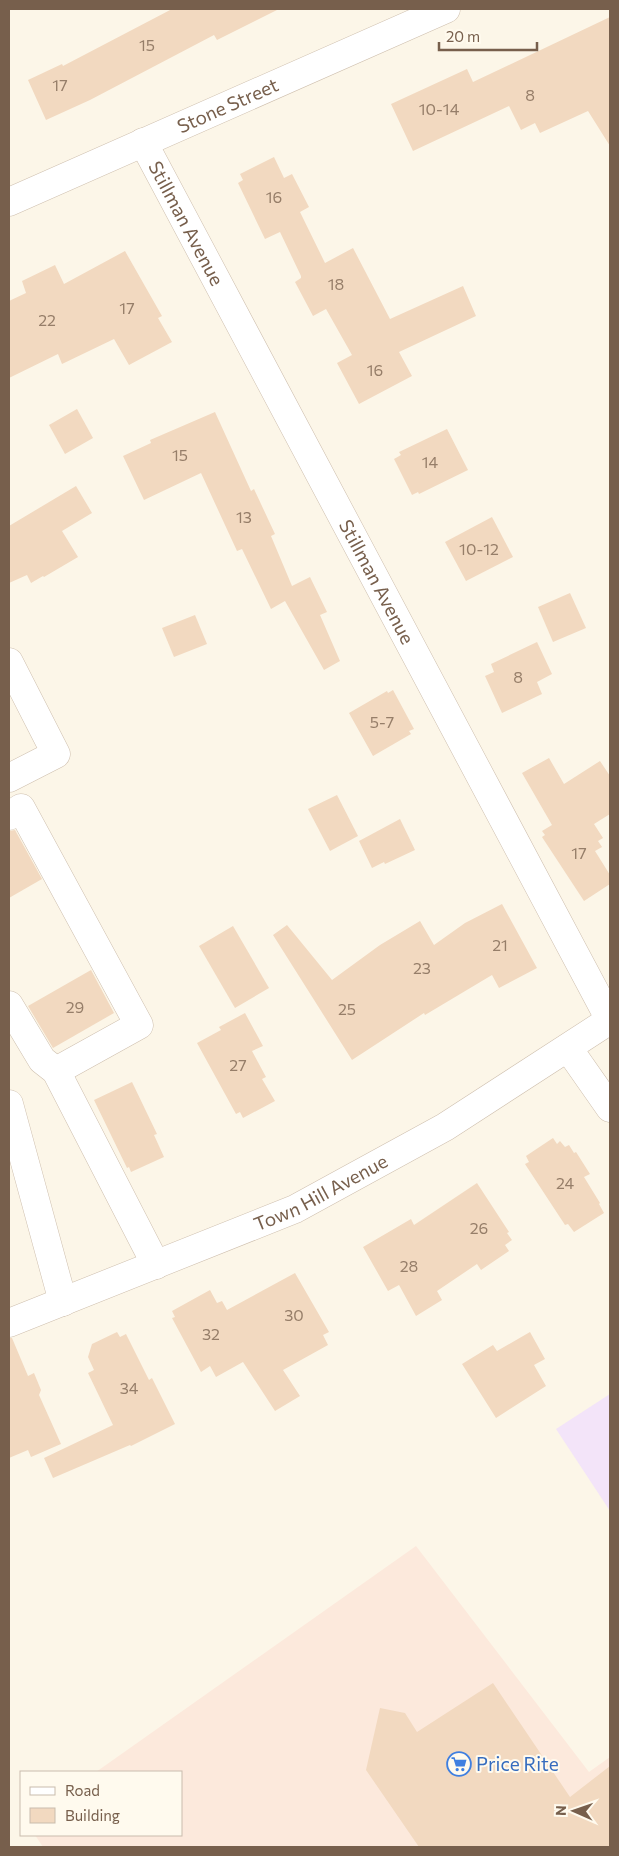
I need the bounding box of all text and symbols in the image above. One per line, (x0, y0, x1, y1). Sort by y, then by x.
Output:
scale bar (439, 20, 536, 52)
text: 20 m (446, 27, 480, 45)
house number: 15 (139, 35, 155, 54)
street label: Stone Street (173, 73, 282, 137)
house number: 17 (52, 75, 68, 94)
house number: 8 (525, 85, 535, 104)
house number: 10-14 (419, 99, 460, 118)
street label: Stillman Avenue (144, 157, 229, 289)
house number: 16 (266, 187, 282, 206)
house number: 18 (328, 274, 344, 293)
house number: 17 (119, 298, 135, 317)
house number: 22 (38, 310, 56, 329)
house number: 16 (367, 360, 383, 379)
house number: 15 (172, 445, 188, 464)
house number: 14 (422, 452, 439, 471)
house number: 13 (236, 507, 252, 526)
street label: Stillman Avenue (335, 515, 420, 648)
house number: 10-12 (459, 539, 499, 558)
house number: 8 (513, 667, 523, 686)
house number: 5-7 (370, 712, 394, 731)
house number: 17 (571, 843, 587, 862)
house number: 21 (492, 935, 508, 954)
house number: 23 (413, 958, 431, 977)
house number: 29 (66, 997, 84, 1016)
house number: 25 (338, 999, 356, 1018)
house number: 27 (229, 1055, 247, 1074)
street label: Town Hill Avenue (250, 1149, 391, 1235)
house number: 24 (556, 1173, 574, 1192)
house number: 26 (470, 1218, 488, 1237)
house number: 28 (400, 1256, 418, 1275)
house number: 30 (284, 1305, 304, 1324)
house number: 32 (202, 1324, 220, 1343)
house number: 34 (120, 1378, 139, 1397)
supermarket icon: Price Rite (446, 1751, 472, 1777)
place label: Price Rite (476, 1752, 559, 1775)
legend (20, 1771, 182, 1836)
text: Road (65, 1781, 100, 1799)
north arrow (549, 1786, 599, 1836)
text: N (552, 1805, 569, 1816)
text: Building (65, 1806, 120, 1824)

